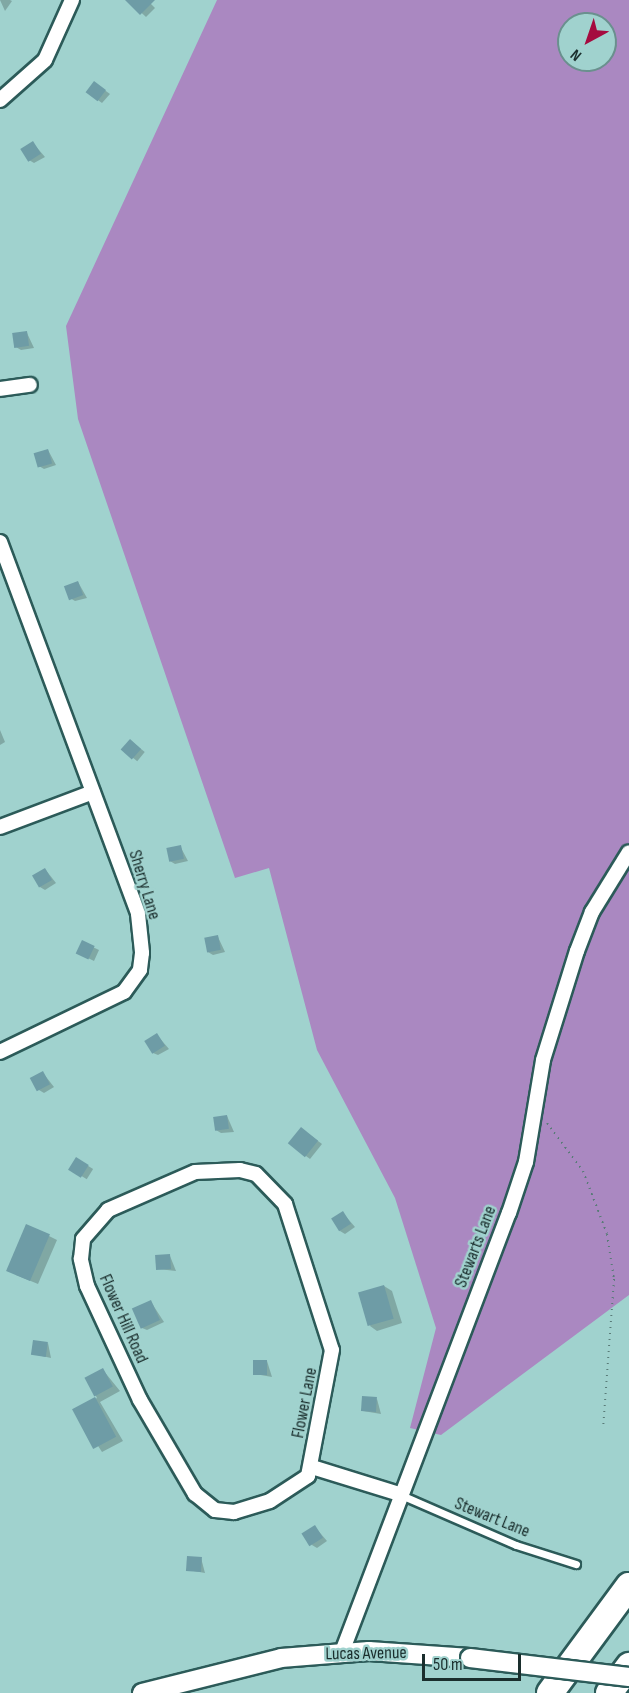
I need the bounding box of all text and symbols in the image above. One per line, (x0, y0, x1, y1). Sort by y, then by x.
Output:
north arrow (557, 12, 617, 72)
text: N (567, 45, 586, 65)
street label: Sherry Lane (123, 848, 165, 922)
street label: Stewarts Lane (451, 1203, 501, 1291)
street label: Flower Hill Road (94, 1271, 152, 1367)
street label: Flower Lane (288, 1366, 322, 1440)
street label: Stewart Lane (451, 1493, 533, 1543)
street label: Lucas Avenue (325, 1642, 407, 1666)
scale bar (425, 1642, 524, 1680)
text: 50 m (433, 1654, 463, 1675)

